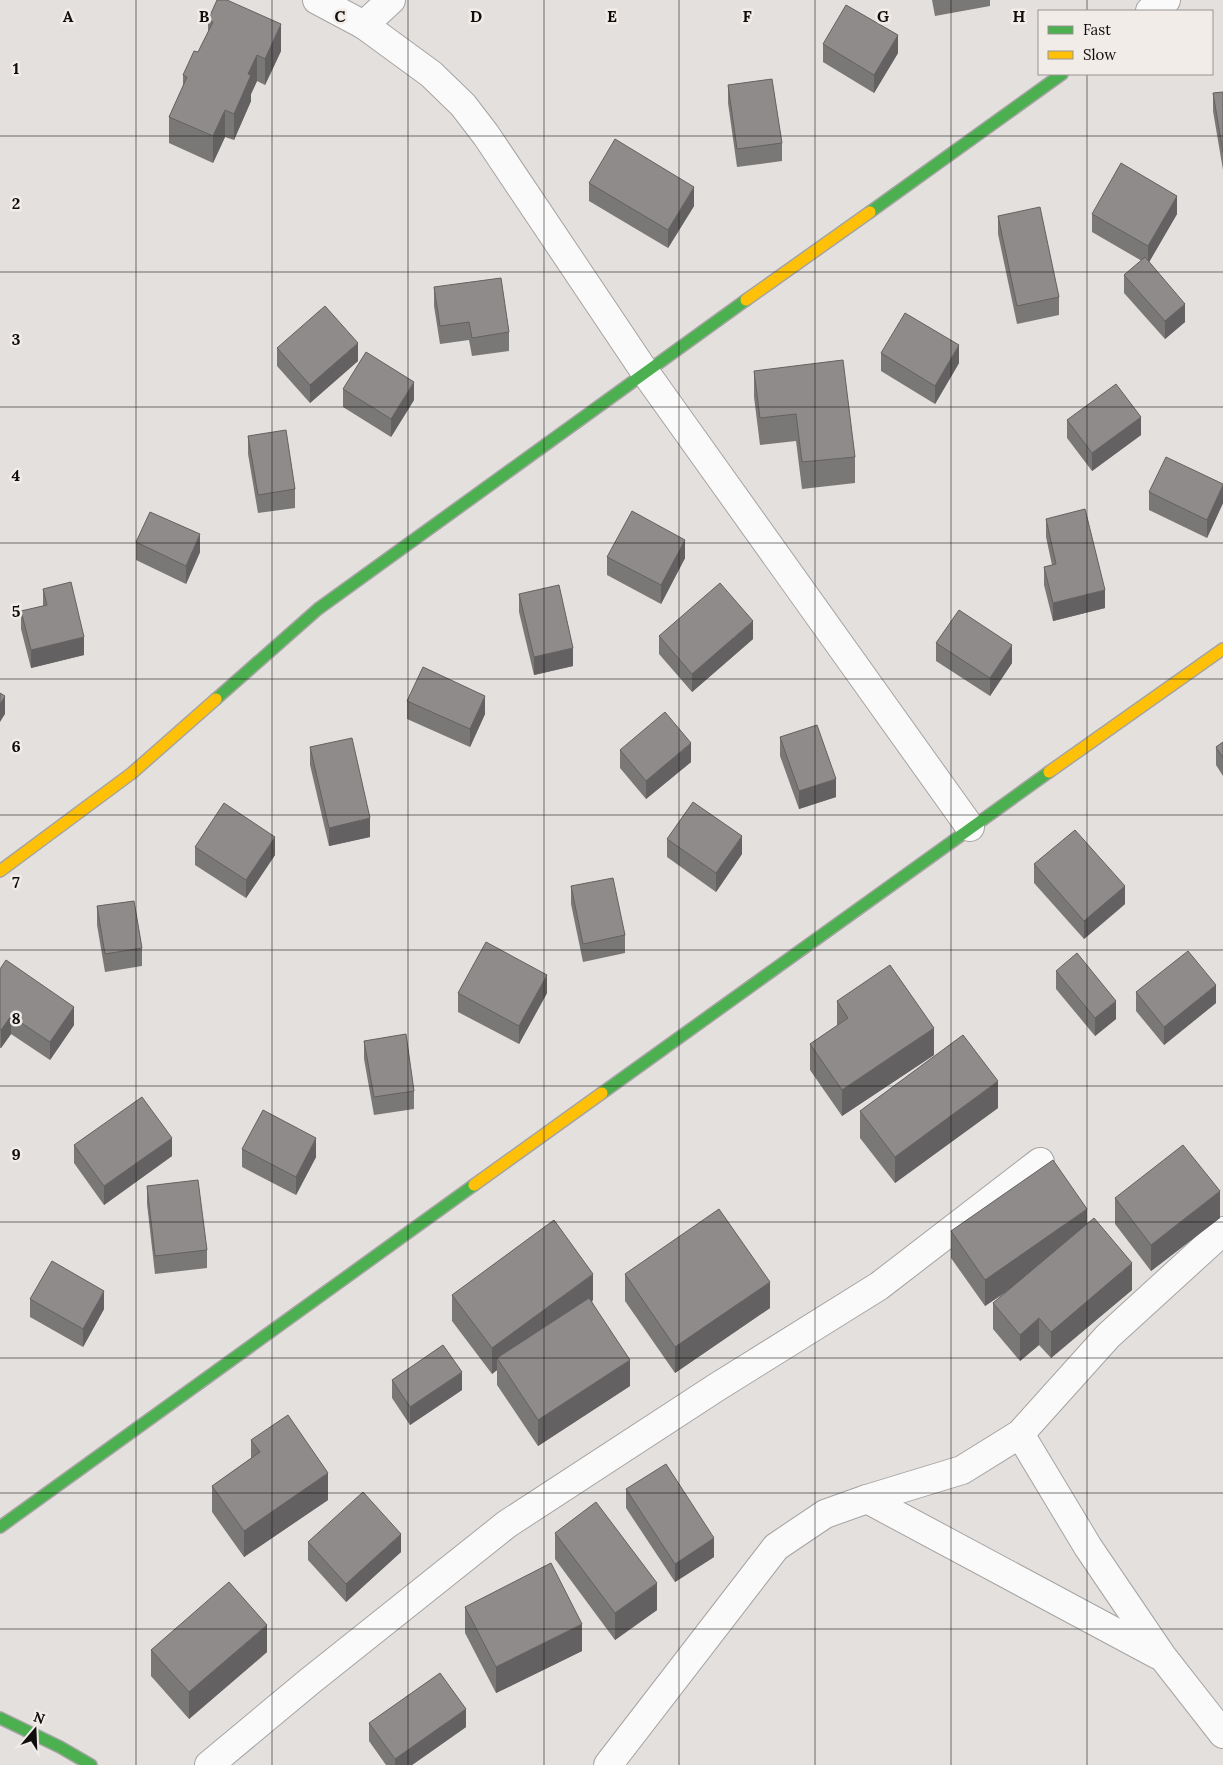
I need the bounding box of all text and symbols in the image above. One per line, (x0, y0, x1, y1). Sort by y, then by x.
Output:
text: A (63, 6, 74, 26)
text: B (199, 6, 210, 26)
text: C (334, 6, 346, 26)
text: D (470, 6, 482, 26)
text: E (607, 6, 617, 26)
text: F (742, 6, 752, 26)
text: G (877, 6, 889, 26)
text: H (1013, 6, 1026, 26)
legend (1038, 10, 1213, 75)
text: Fast (1083, 20, 1111, 39)
text: Slow (1083, 45, 1116, 64)
text: 1 (13, 58, 19, 78)
text: 2 (12, 193, 20, 213)
text: 3 (12, 329, 21, 349)
text: 4 (12, 465, 21, 485)
text: 5 (12, 601, 21, 621)
text: 6 (11, 736, 21, 756)
text: 7 (12, 872, 20, 892)
text: 8 (11, 1008, 21, 1028)
text: 9 (11, 1144, 21, 1164)
north arrow (10, 1705, 60, 1755)
text: N (31, 1707, 47, 1728)

